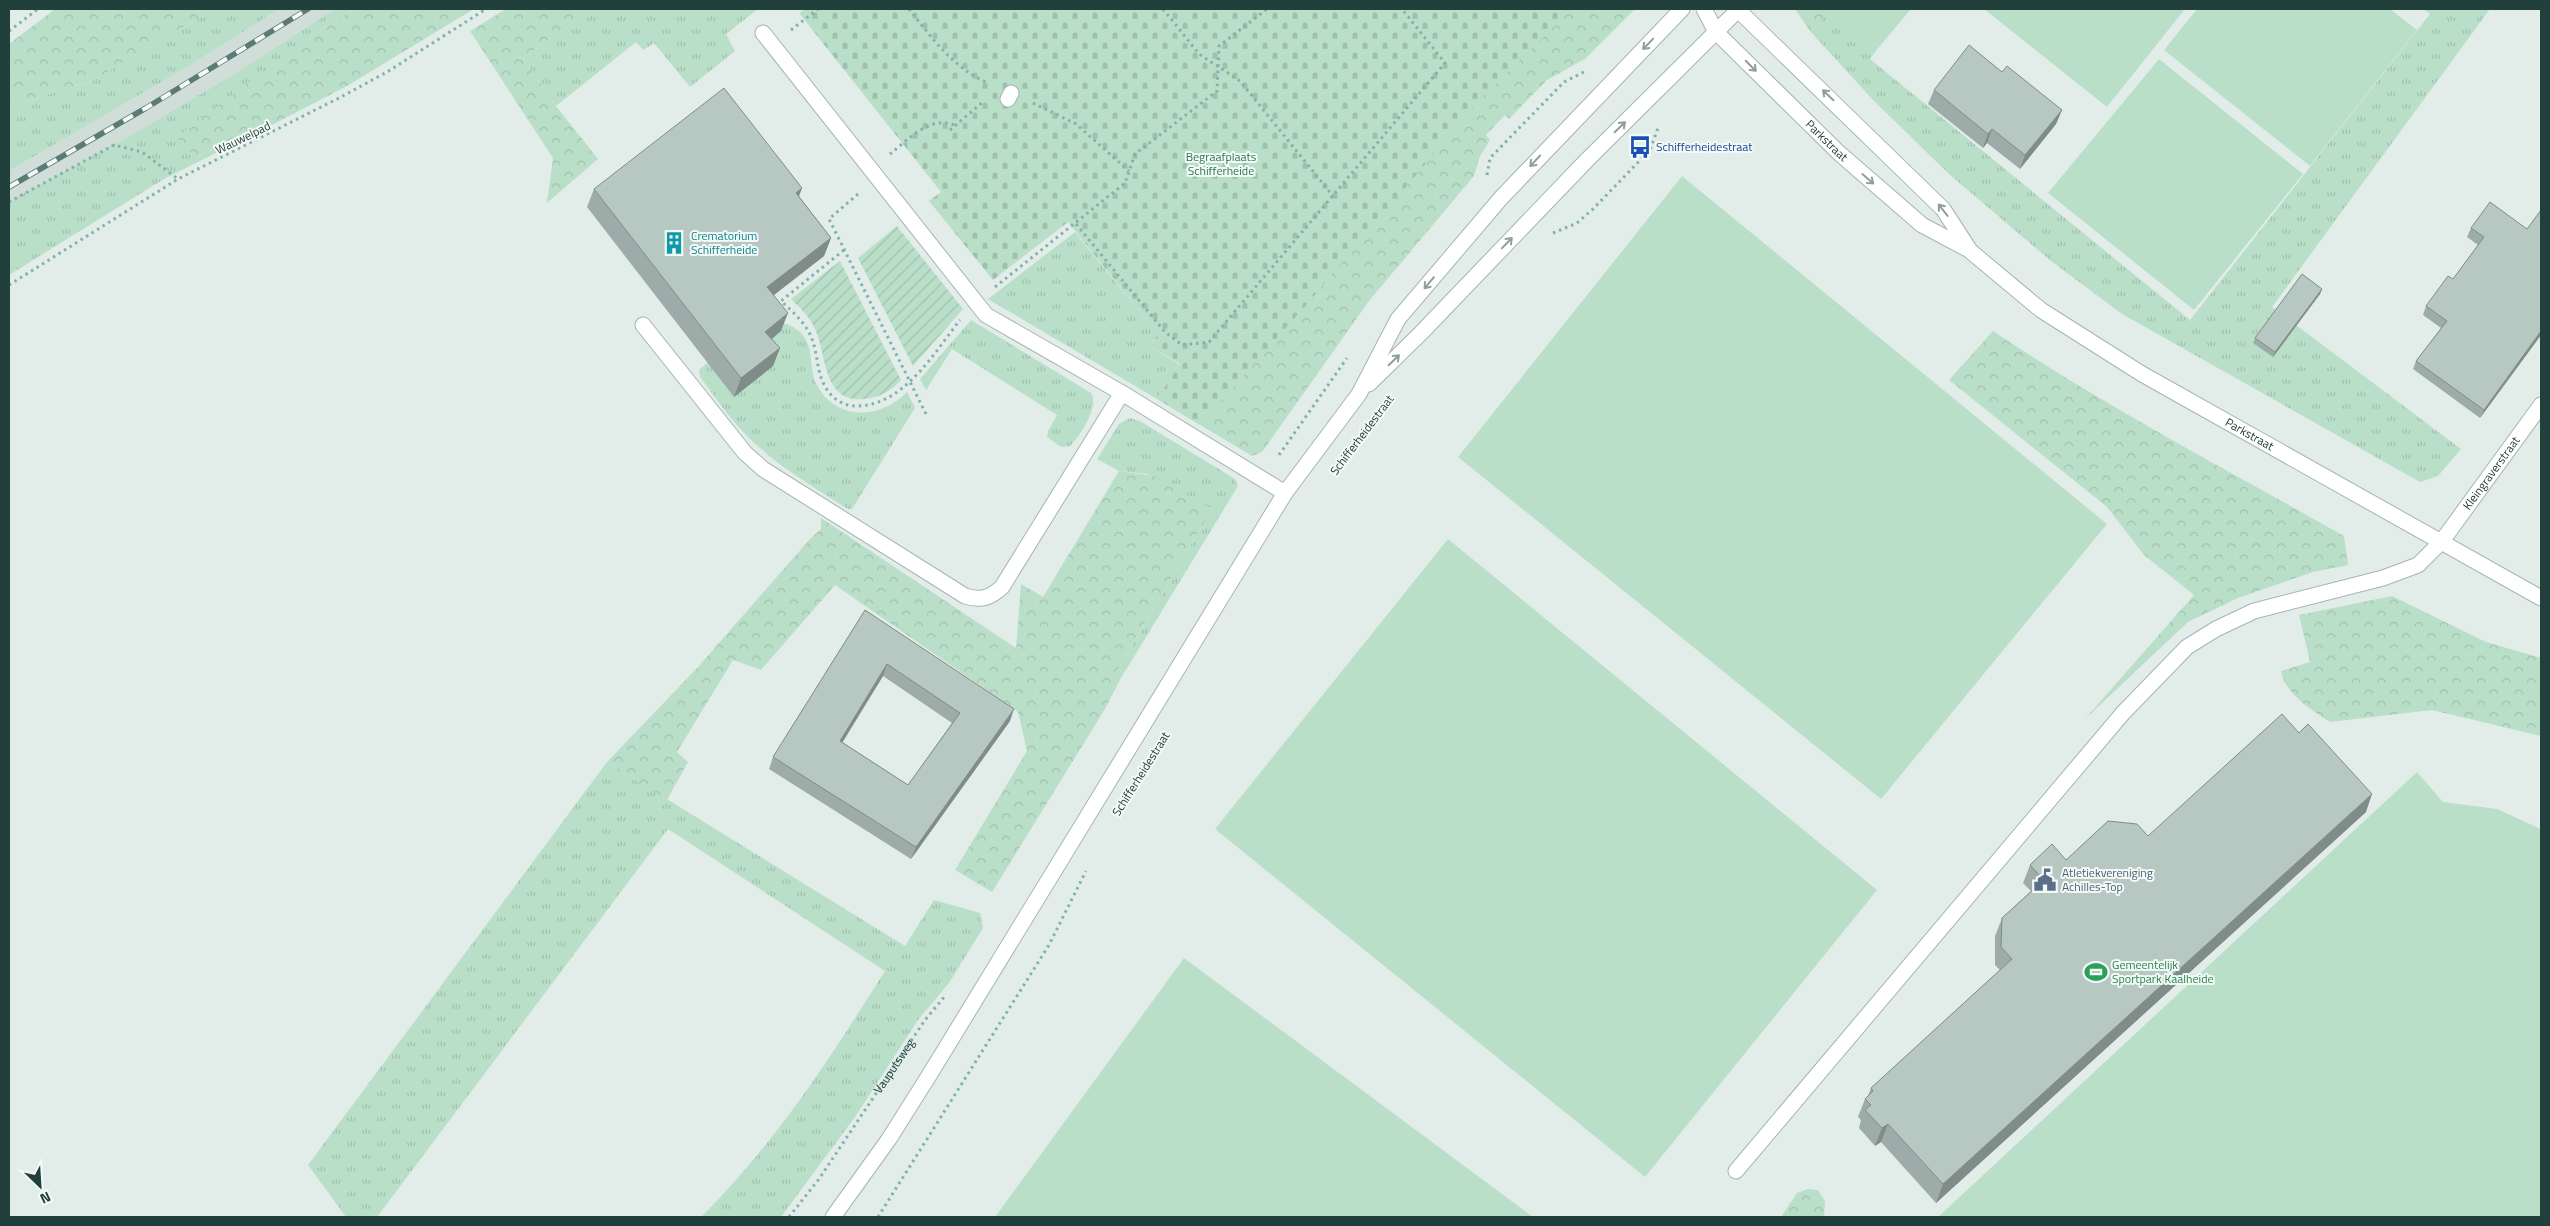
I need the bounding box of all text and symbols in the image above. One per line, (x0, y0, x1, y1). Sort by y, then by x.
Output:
one-way arrow (1642, 37, 1654, 50)
one-way arrow (1745, 60, 1757, 73)
one-way arrow (1821, 89, 1834, 101)
street label: Parkstraat (1801, 115, 1853, 166)
street label: Wauwelpad (212, 116, 274, 159)
one-way arrow (1614, 121, 1626, 133)
bus stop icon: Schifferheidestraat (1627, 134, 1653, 160)
place label: Schifferheidestraat (1656, 137, 1753, 156)
park label: Begraafplaats Schifferheide (1186, 147, 1257, 180)
one-way arrow (1529, 155, 1541, 167)
one-way arrow (1862, 173, 1875, 185)
one-way arrow (1937, 204, 1948, 217)
place label: Crematorium Schifferheide (691, 226, 757, 259)
building icon: Crematorium Schifferheide (661, 230, 687, 256)
one-way arrow (1501, 237, 1513, 250)
one-way arrow (1423, 277, 1434, 290)
one-way arrow (1387, 354, 1400, 366)
street label: Schifferheidestraat (1325, 390, 1399, 479)
street label: Parkstraat (2222, 413, 2278, 456)
street label: Kleingraverstraat (2458, 431, 2525, 514)
street label: Schifferheidestraat (1107, 727, 1175, 820)
place label: Atletiekvereniging Achilles-Top (2062, 863, 2153, 896)
public building icon: Atletiekvereniging Achilles-Top (2032, 867, 2058, 893)
place label: Gemeentelijk Sportpark Kaalheide (2112, 955, 2214, 988)
sports icon: Gemeentelijk Sportpark Kaalheide (2083, 959, 2109, 985)
street label: Vauputsweg (868, 1034, 919, 1097)
north arrow (15, 1161, 65, 1211)
text: N (37, 1187, 55, 1210)

